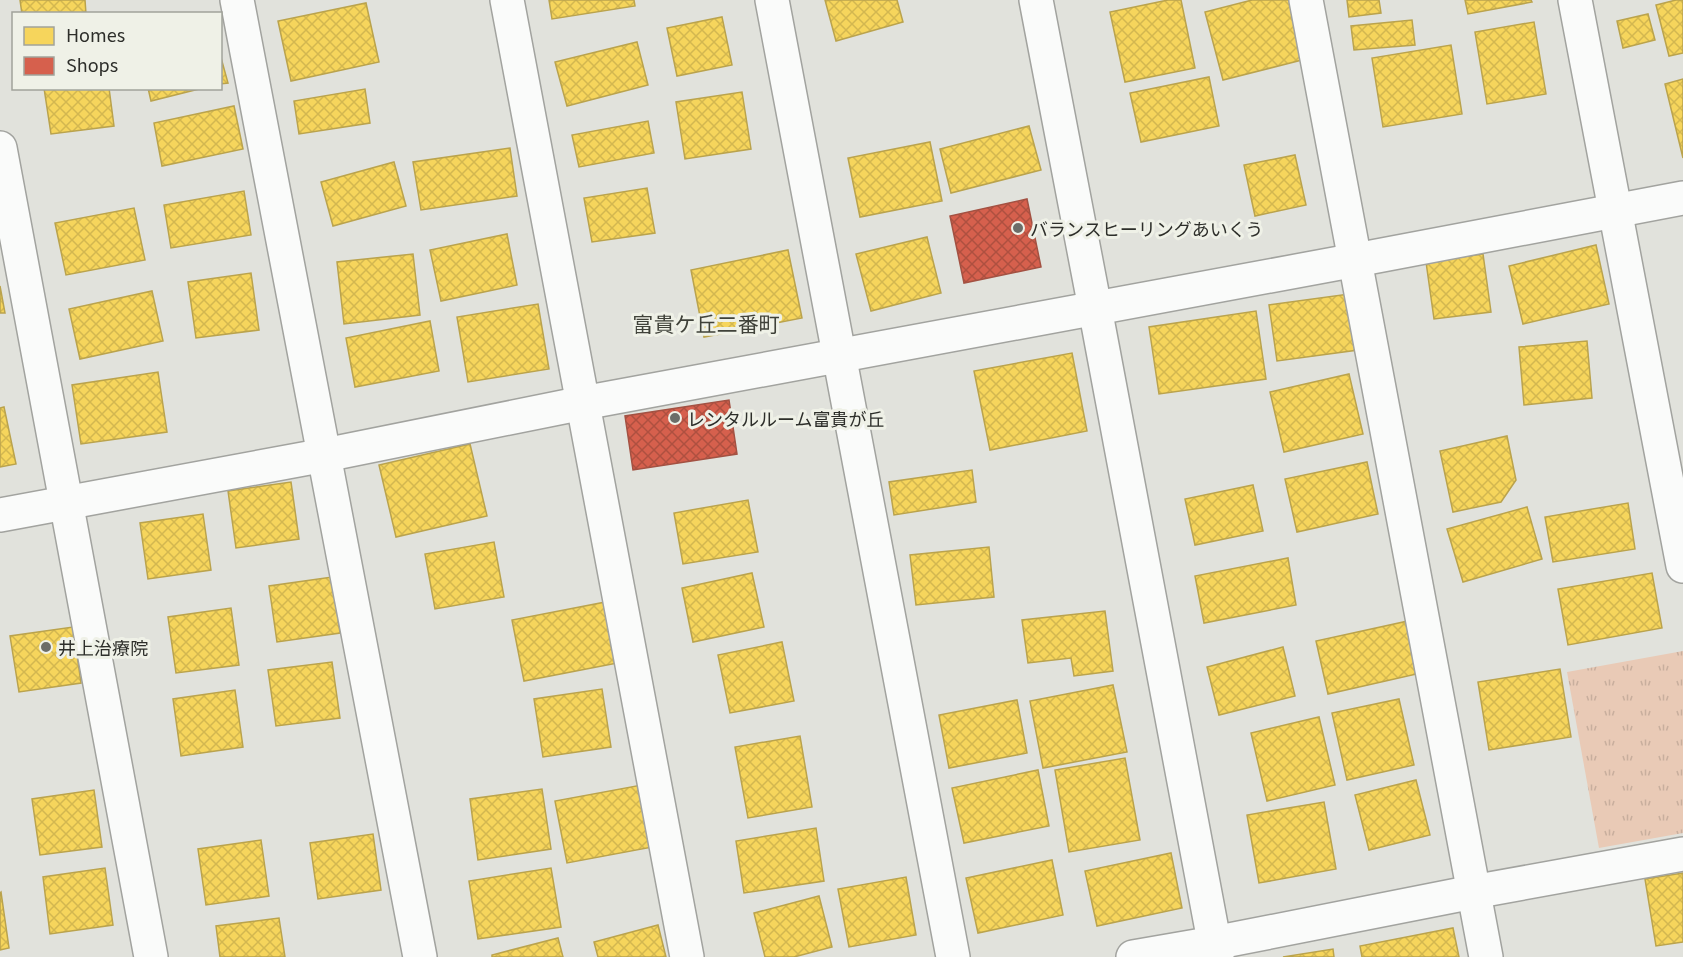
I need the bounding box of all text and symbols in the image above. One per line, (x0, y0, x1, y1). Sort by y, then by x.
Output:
legend (12, 12, 222, 90)
text: Homes (66, 21, 125, 47)
text: Shops (66, 51, 118, 77)
place label: バランスヒーリングあいくう (1030, 215, 1263, 241)
marker: バランスヒーリングあいくう (1011, 221, 1025, 235)
district label: 富貴ケ丘二番町 (633, 308, 780, 338)
place label: レンタルルーム富貴が丘 (687, 405, 884, 431)
marker: レンタルルーム富貴が丘 (668, 411, 682, 425)
place label: 井上治療院 (58, 634, 148, 660)
marker: 井上治療院 (39, 640, 53, 654)

